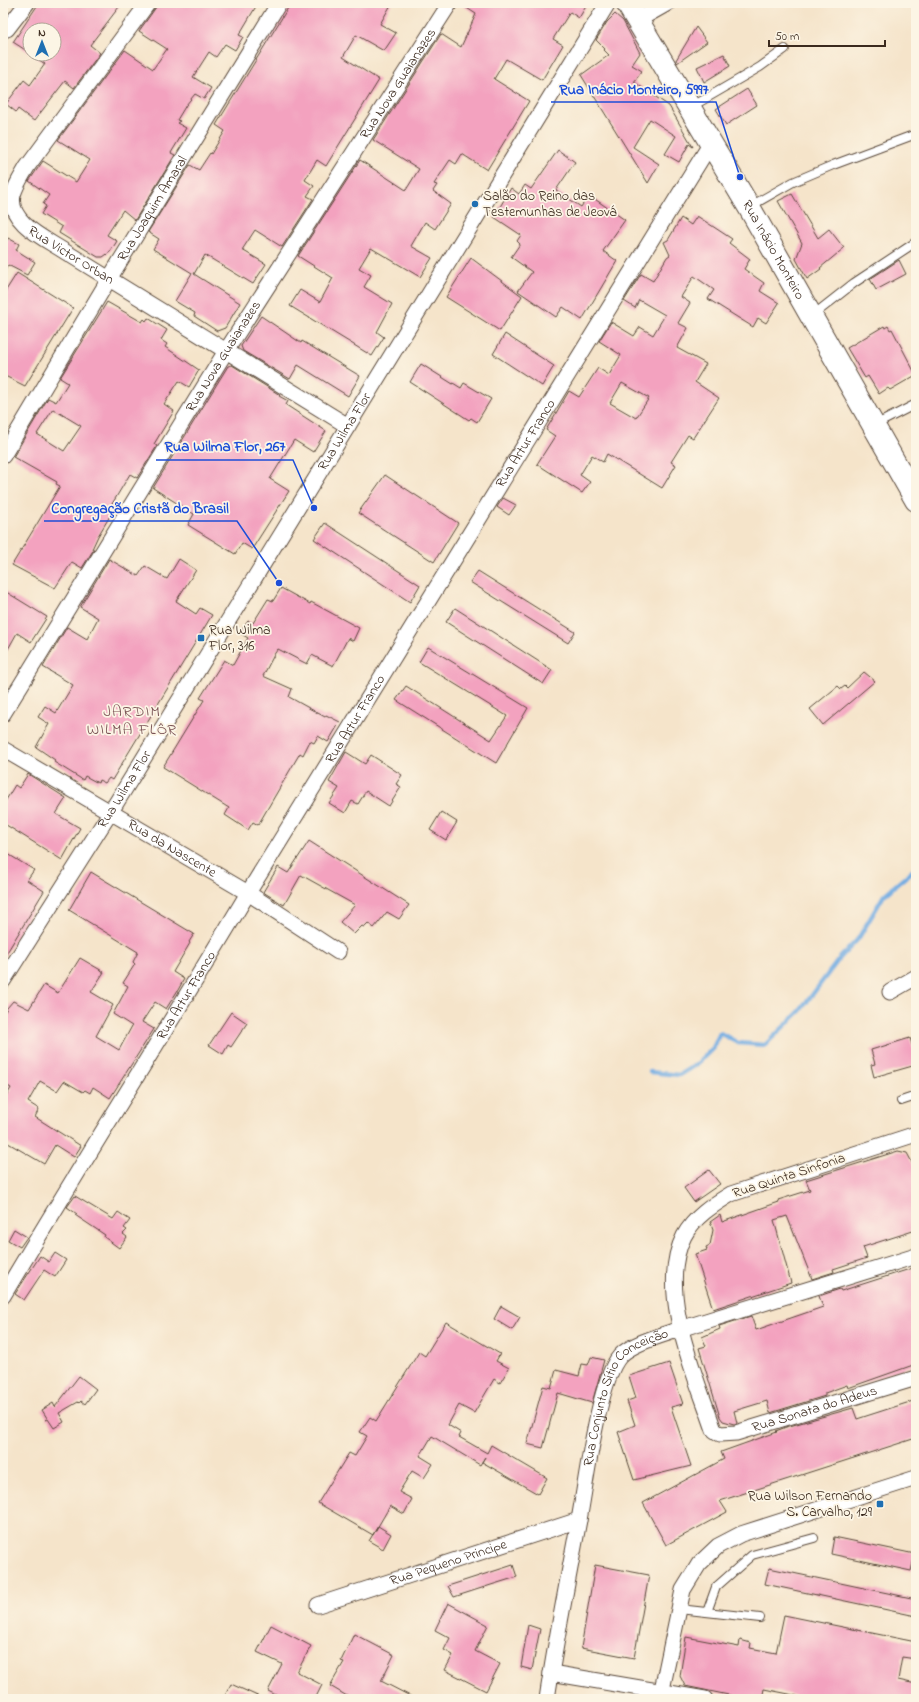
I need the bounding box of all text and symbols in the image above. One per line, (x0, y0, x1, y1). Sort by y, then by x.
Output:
north arrow (22, 22, 62, 62)
scale bar (769, 22, 885, 48)
street label: Rua Nova Guaianazes (355, 24, 442, 143)
text: N (38, 25, 46, 41)
text: 50 m (775, 28, 799, 46)
callout: Rua Inácio Monteiro, 5997 (551, 75, 716, 102)
text: Rua Inácio Monteiro, 5997 (558, 79, 710, 101)
street label: Rua Joaquim Amaral (112, 152, 193, 265)
place label: Salão do Reino das Testemunhas de Jeová (483, 186, 616, 223)
street label: Rua Inácio Monteiro (737, 196, 810, 303)
marker: Salão do Reino das Testemunhas de Jeová (470, 199, 480, 209)
street label: Rua Victor Orban (23, 220, 118, 290)
street label: Rua Nova Guaianazes (180, 297, 266, 416)
street label: Rua Wilma Flor (312, 388, 377, 475)
street label: Rua Artur Franco (490, 395, 561, 492)
callout: Rua Wilma Flor, 267 (156, 433, 293, 460)
text: Rua Wilma Flor, 267 (163, 436, 286, 458)
callout: Congregação Cristã do Brasil (44, 494, 237, 521)
text: Congregação Cristã do Brasil (51, 498, 229, 522)
place label: Rua Wilma Flor, 316 (208, 620, 271, 657)
marker: Rua Wilma Flor, 316 (196, 633, 206, 643)
street label: Rua Artur Franco (320, 671, 391, 767)
district label: JARDIM WILMA FLÔR (87, 700, 177, 742)
street label: Rua Wilma Flor (92, 746, 157, 832)
street label: Rua da Nascente (123, 814, 221, 883)
street label: Rua Artur Franco (151, 947, 221, 1044)
street label: Rua Quinta Sinfonia (730, 1148, 848, 1204)
street label: Rua Conjunto Sítio Conceição (578, 1323, 671, 1468)
street label: Rua Sonata do Adeus (749, 1380, 880, 1438)
place label: Rua Wilson Fernando S. Carvalho, 129 (748, 1486, 873, 1523)
marker: Rua Wilson Fernando S. Carvalho, 129 (875, 1499, 885, 1509)
street label: Rua Pequeno Principe (387, 1534, 510, 1591)

